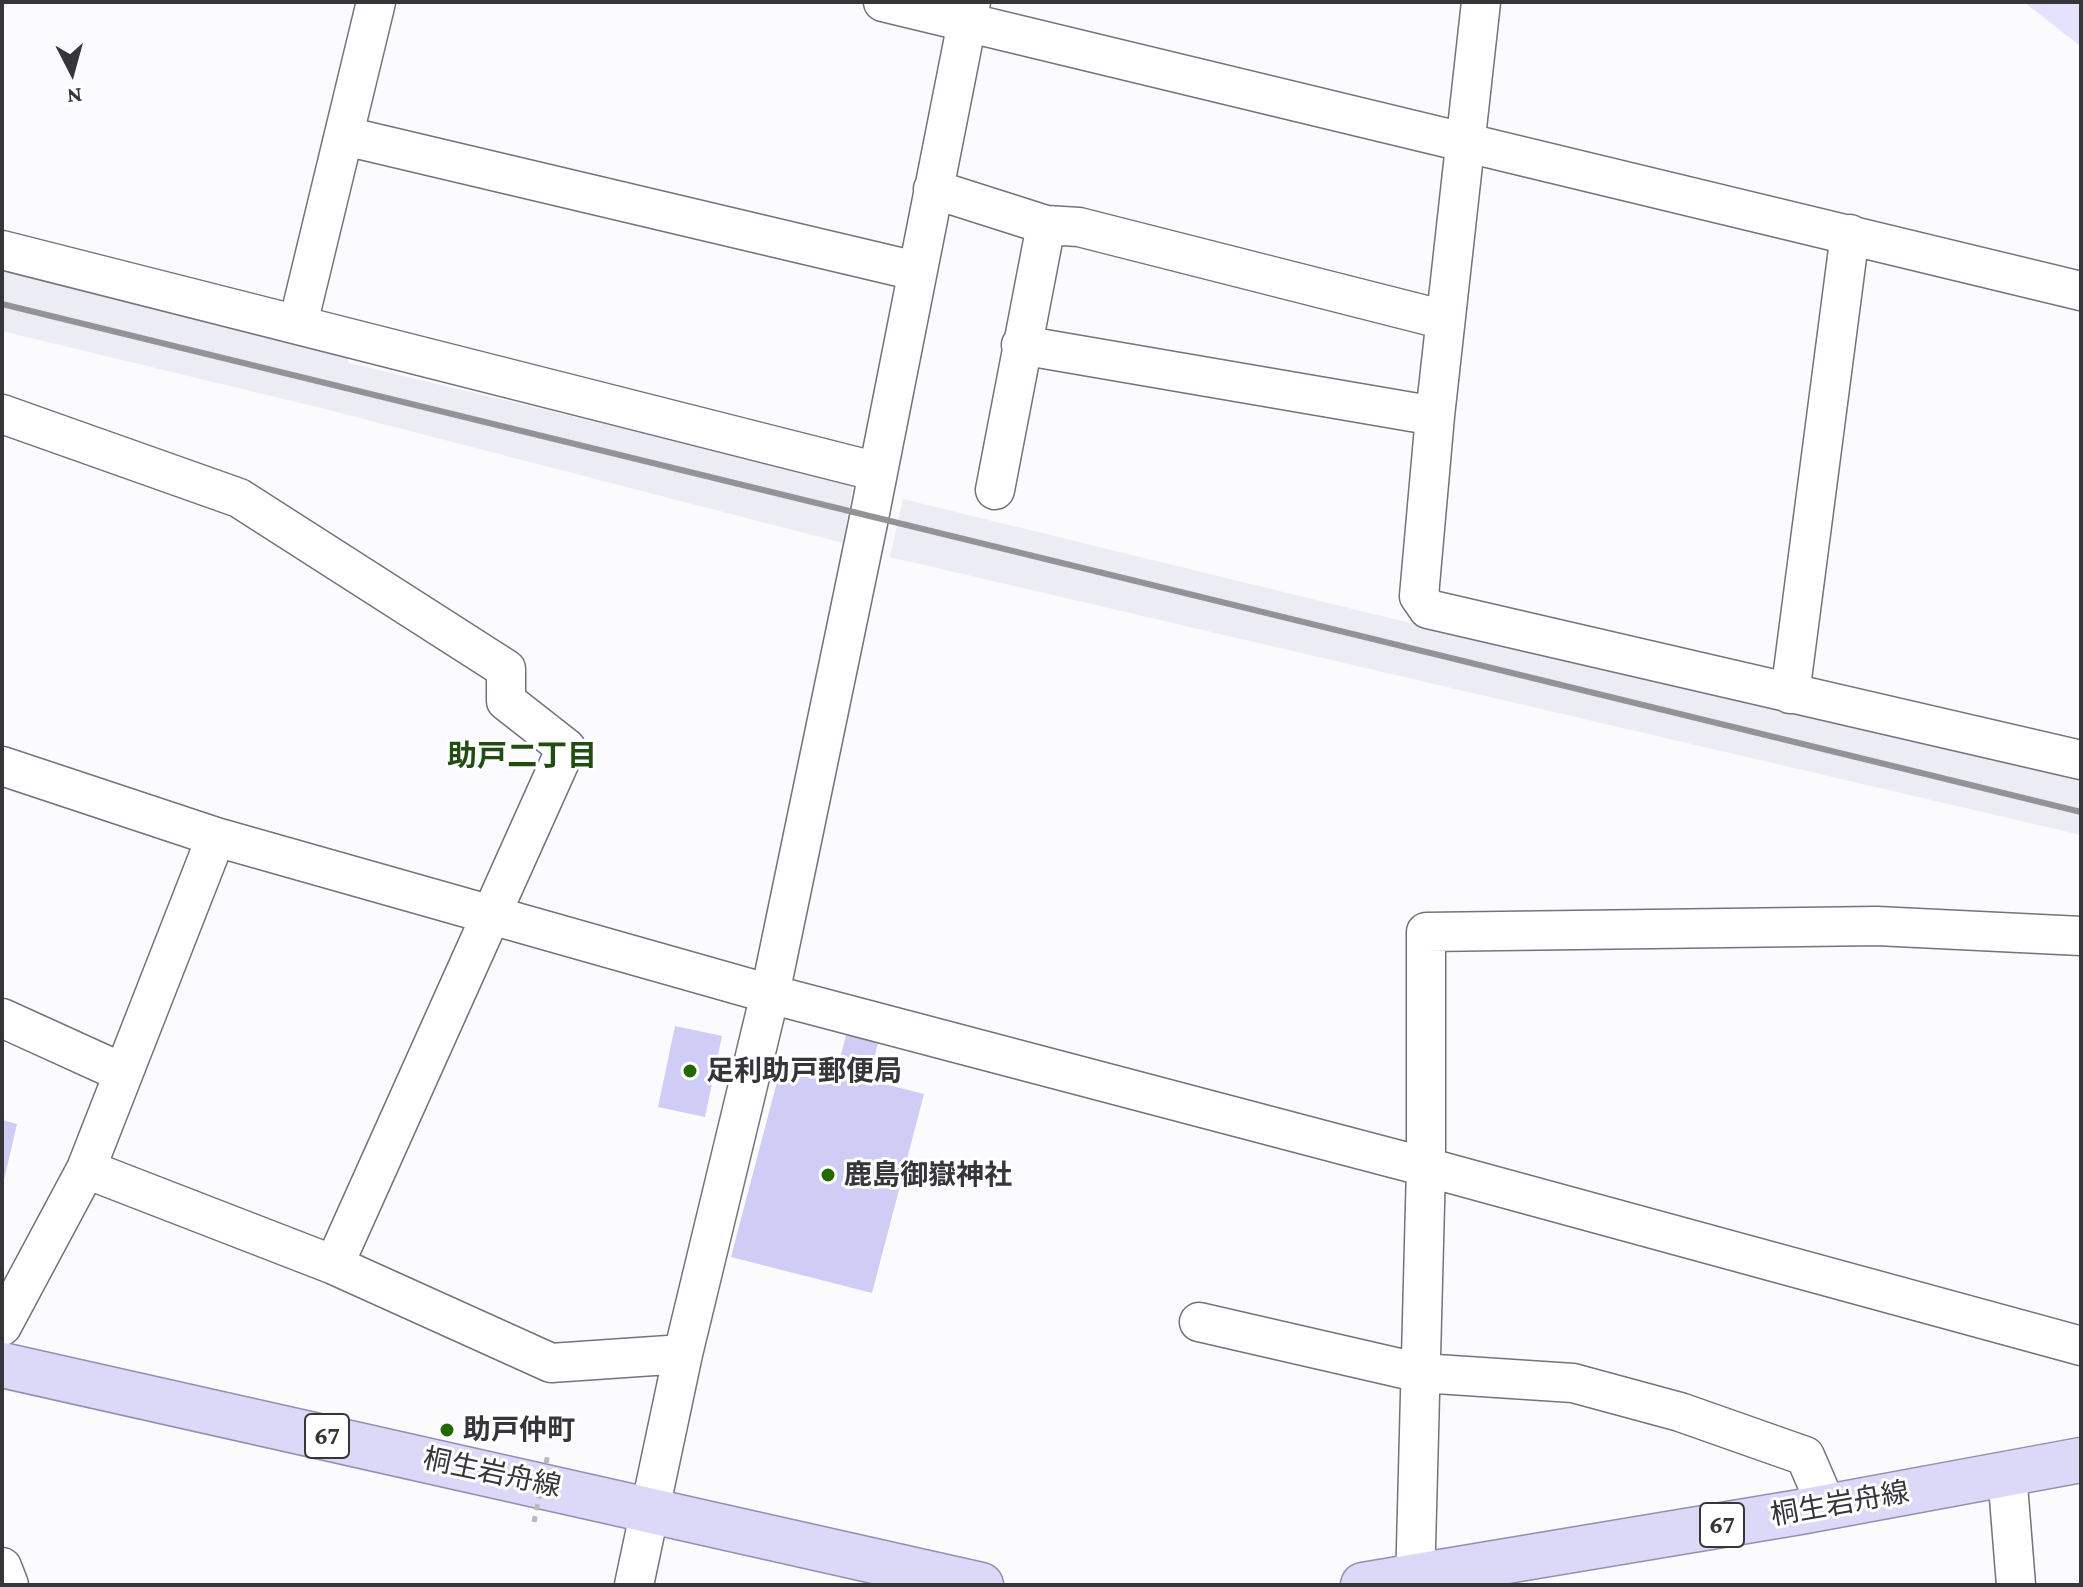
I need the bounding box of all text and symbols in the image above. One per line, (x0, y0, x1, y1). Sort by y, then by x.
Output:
north arrow (32, 32, 112, 112)
text: N (66, 83, 83, 110)
district label: 助戸二丁目 (447, 739, 597, 775)
place label: 足利助戸郵便局 (706, 1054, 902, 1088)
marker: 足利助戸郵便局 (681, 1062, 699, 1080)
place label: 鹿島御嶽神社 (844, 1158, 1012, 1192)
marker: 鹿島御嶽神社 (819, 1166, 837, 1184)
place label: 助戸仲町 (463, 1413, 575, 1447)
road number: 67 (305, 1414, 349, 1458)
marker: 助戸仲町 (438, 1421, 456, 1439)
street label: 桐生岩舟線 (420, 1442, 564, 1504)
street label: 桐生岩舟線 (1768, 1475, 1912, 1533)
road number: 67 (1700, 1503, 1744, 1547)

